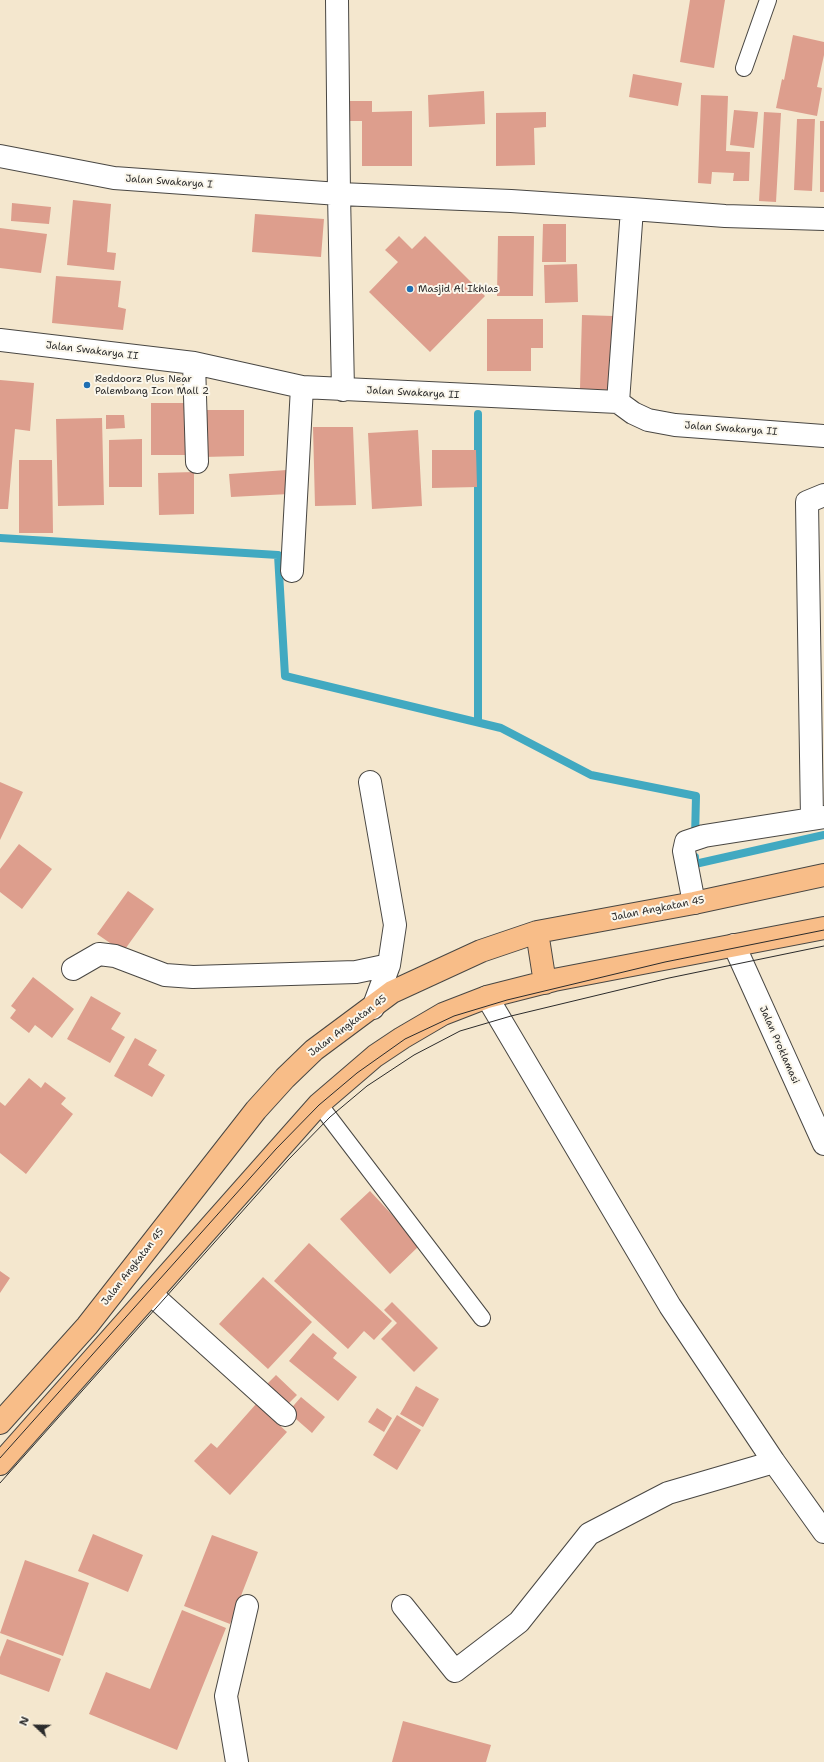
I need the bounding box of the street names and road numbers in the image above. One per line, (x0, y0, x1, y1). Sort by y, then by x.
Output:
street label: Jalan Swakarya I (125, 173, 213, 191)
street label: Jalan Swakarya II (45, 339, 139, 363)
street label: Jalan Swakarya II (366, 385, 460, 401)
street label: Jalan Swakarya II (684, 420, 778, 438)
street label: Jalan Angkatan 45 (611, 894, 705, 924)
street label: Jalan Angkatan 45 (307, 993, 389, 1059)
street label: Jalan Proklamasi (756, 1004, 802, 1086)
street label: Jalan Angkatan 45 (99, 1226, 167, 1308)

